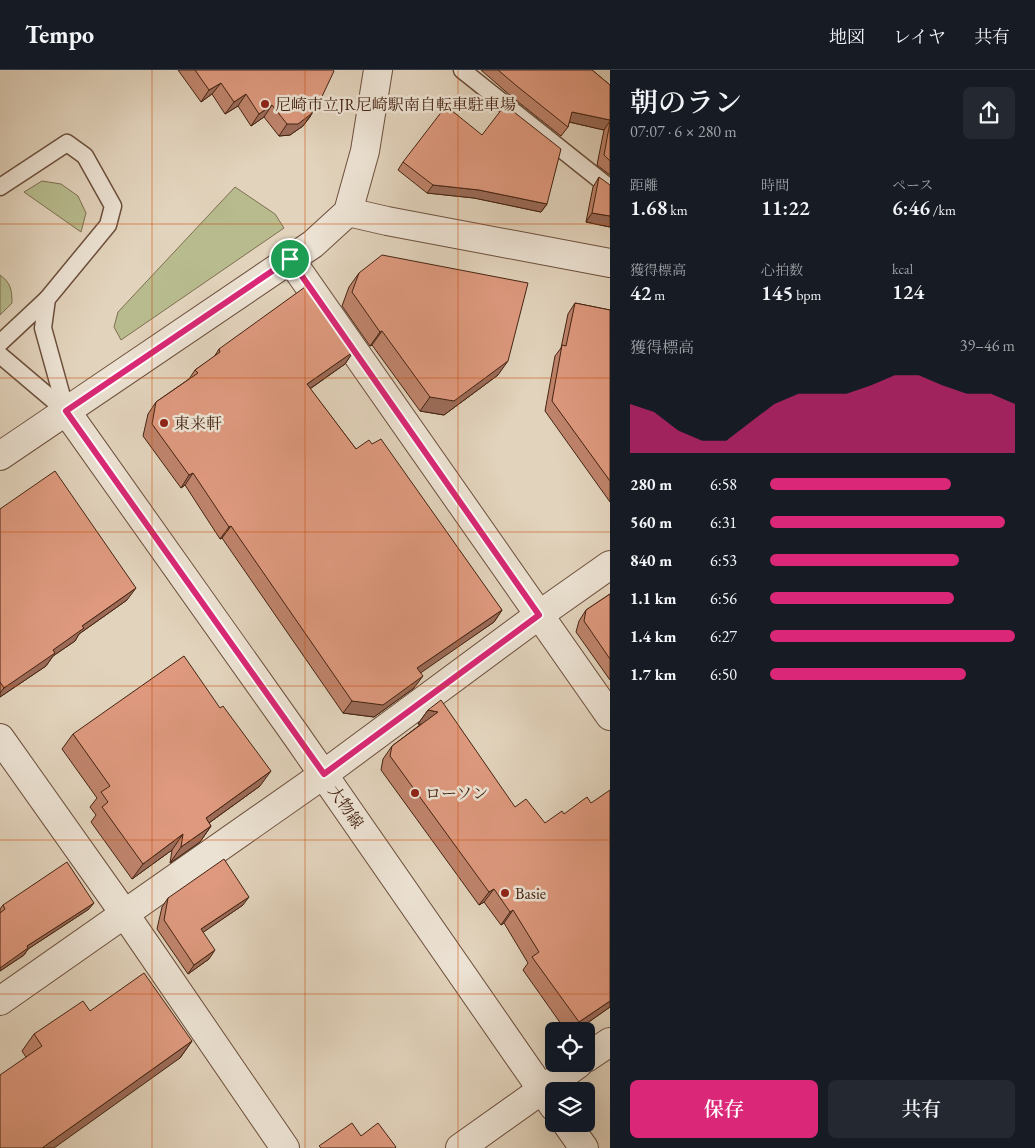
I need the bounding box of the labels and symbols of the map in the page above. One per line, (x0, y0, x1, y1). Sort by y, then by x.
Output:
place label: 尼崎市立JR尼崎駅南自転車駐車場 (275, 94, 516, 115)
marker: 尼崎市立JR尼崎駅南自転車駐車場 (259, 98, 271, 110)
pin (269, 238, 311, 280)
place label: 東来軒 (174, 413, 222, 434)
marker: 東来軒 (158, 417, 170, 429)
street label: 大物線 (324, 781, 368, 833)
place label: ローソン (425, 783, 488, 804)
marker: ローソン (409, 787, 421, 799)
place label: Basie (515, 883, 546, 904)
marker: Basie (499, 887, 511, 899)

